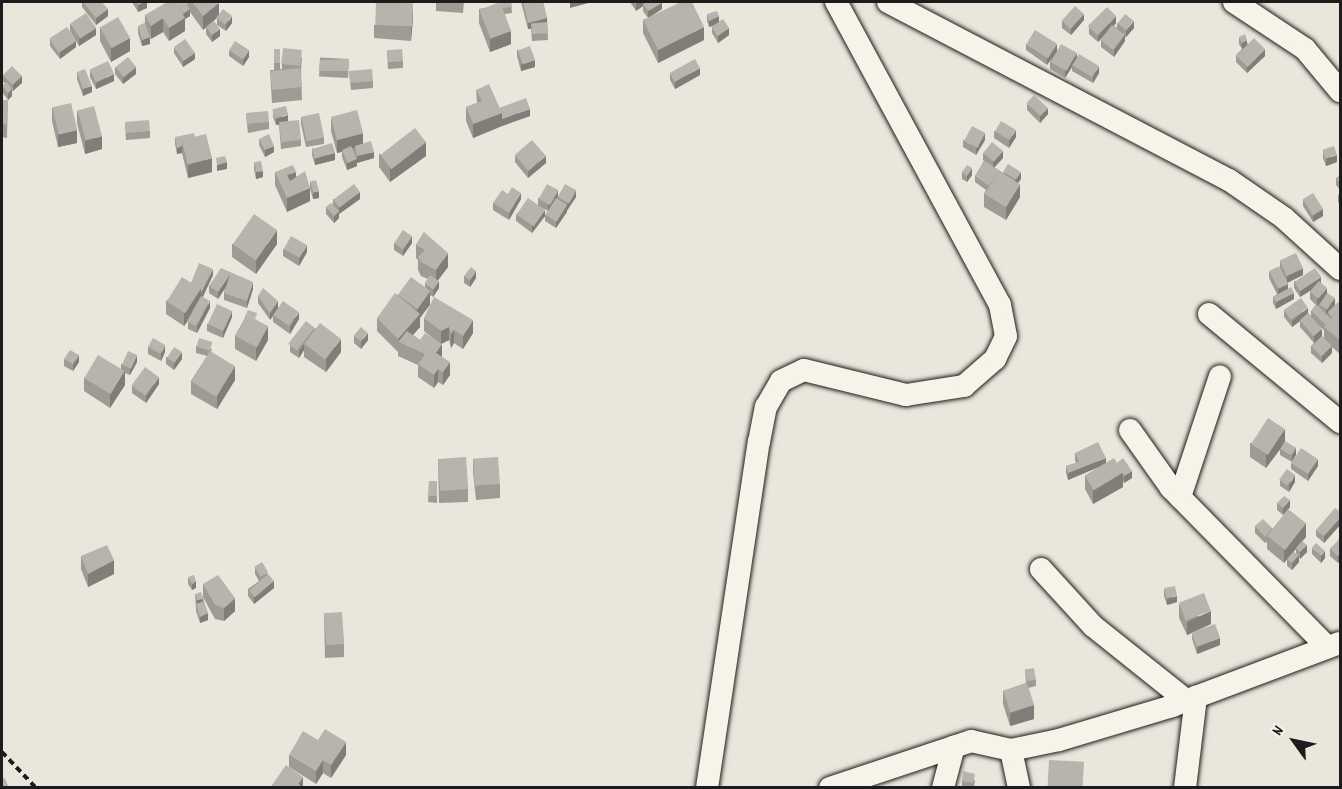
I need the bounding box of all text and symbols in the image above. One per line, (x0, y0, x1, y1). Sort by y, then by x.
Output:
north arrow (1264, 711, 1324, 771)
text: N (1267, 721, 1290, 741)

